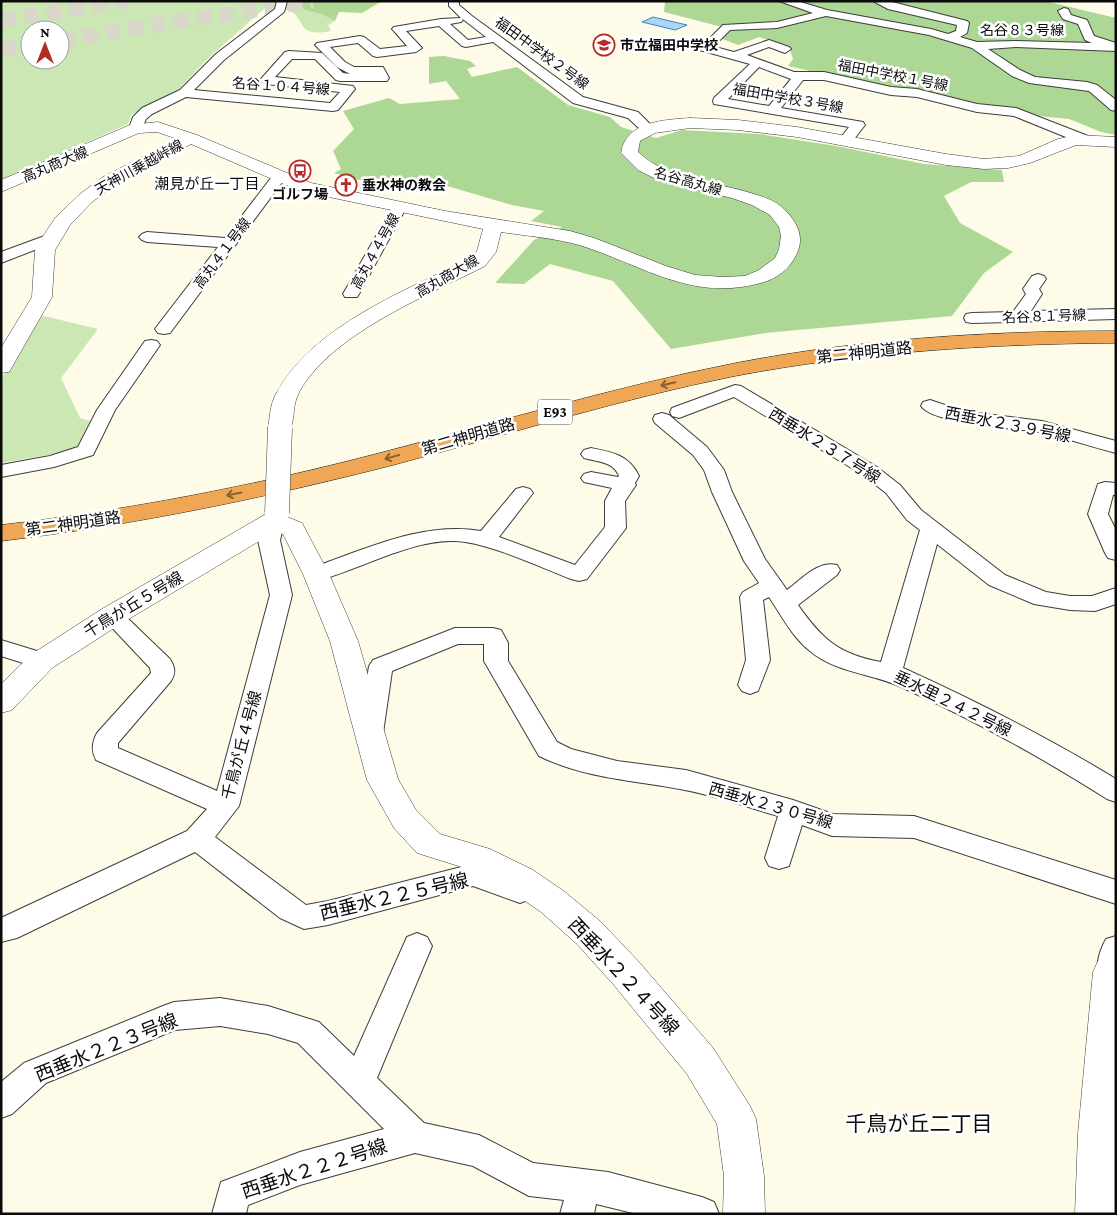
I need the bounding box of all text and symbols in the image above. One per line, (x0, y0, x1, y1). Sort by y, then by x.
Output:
street label: 福田中学校２号線 (492, 14, 592, 92)
north arrow (20, 20, 70, 70)
street label: 名谷８３号線 (980, 22, 1064, 38)
text: N (40, 24, 50, 40)
school or university icon: 市立福田中学校 (592, 33, 616, 57)
place label: 市立福田中学校 (620, 37, 718, 53)
street label: 福田中学校１号線 (837, 56, 949, 94)
street label: 名谷１０４号線 (232, 75, 330, 97)
street label: 福田中学校３号線 (731, 80, 845, 116)
street label: 天神川乗越峠線 (92, 136, 186, 198)
street label: 高丸商大線 (20, 143, 90, 185)
bus stop icon: ゴルフ場 (288, 159, 312, 183)
street label: 名谷高丸線 (652, 164, 724, 198)
church icon: 垂水神の教会 (334, 173, 358, 197)
district label: 潮見が丘一丁目 (154, 176, 260, 192)
place label: 垂水神の教会 (362, 177, 446, 193)
place label: ゴルフ場 (272, 186, 328, 202)
street label: 高丸４４号線 (348, 210, 402, 292)
street label: 高丸４１号線 (190, 215, 254, 291)
street label: 高丸商大線 (413, 252, 481, 300)
street label: 名谷８１号線 (1002, 307, 1086, 325)
street label: 第二神明道路 (815, 339, 913, 366)
one-way arrow (660, 380, 676, 389)
road number: E93 (538, 400, 572, 424)
street label: 西垂水２３７号線 (766, 404, 884, 487)
street label: 西垂水２３９号線 (943, 404, 1072, 445)
street label: 第二神明道路 (420, 415, 517, 458)
one-way arrow (385, 452, 401, 462)
one-way arrow (227, 490, 243, 500)
street label: 第二神明道路 (24, 508, 122, 539)
street label: 千鳥が丘５号線 (81, 568, 186, 641)
street label: 垂水里２４２号線 (892, 668, 1014, 739)
street label: 千鳥が丘４号線 (219, 689, 264, 801)
street label: 西垂水２３０号線 (707, 780, 835, 831)
street label: 西垂水２２５号線 (318, 869, 471, 924)
street label: 西垂水２２４号線 (564, 914, 683, 1039)
street label: 西垂水２２３号線 (32, 1009, 181, 1086)
district label: 千鳥が丘二丁目 (846, 1112, 993, 1136)
street label: 西垂水２２２号線 (239, 1135, 390, 1202)

